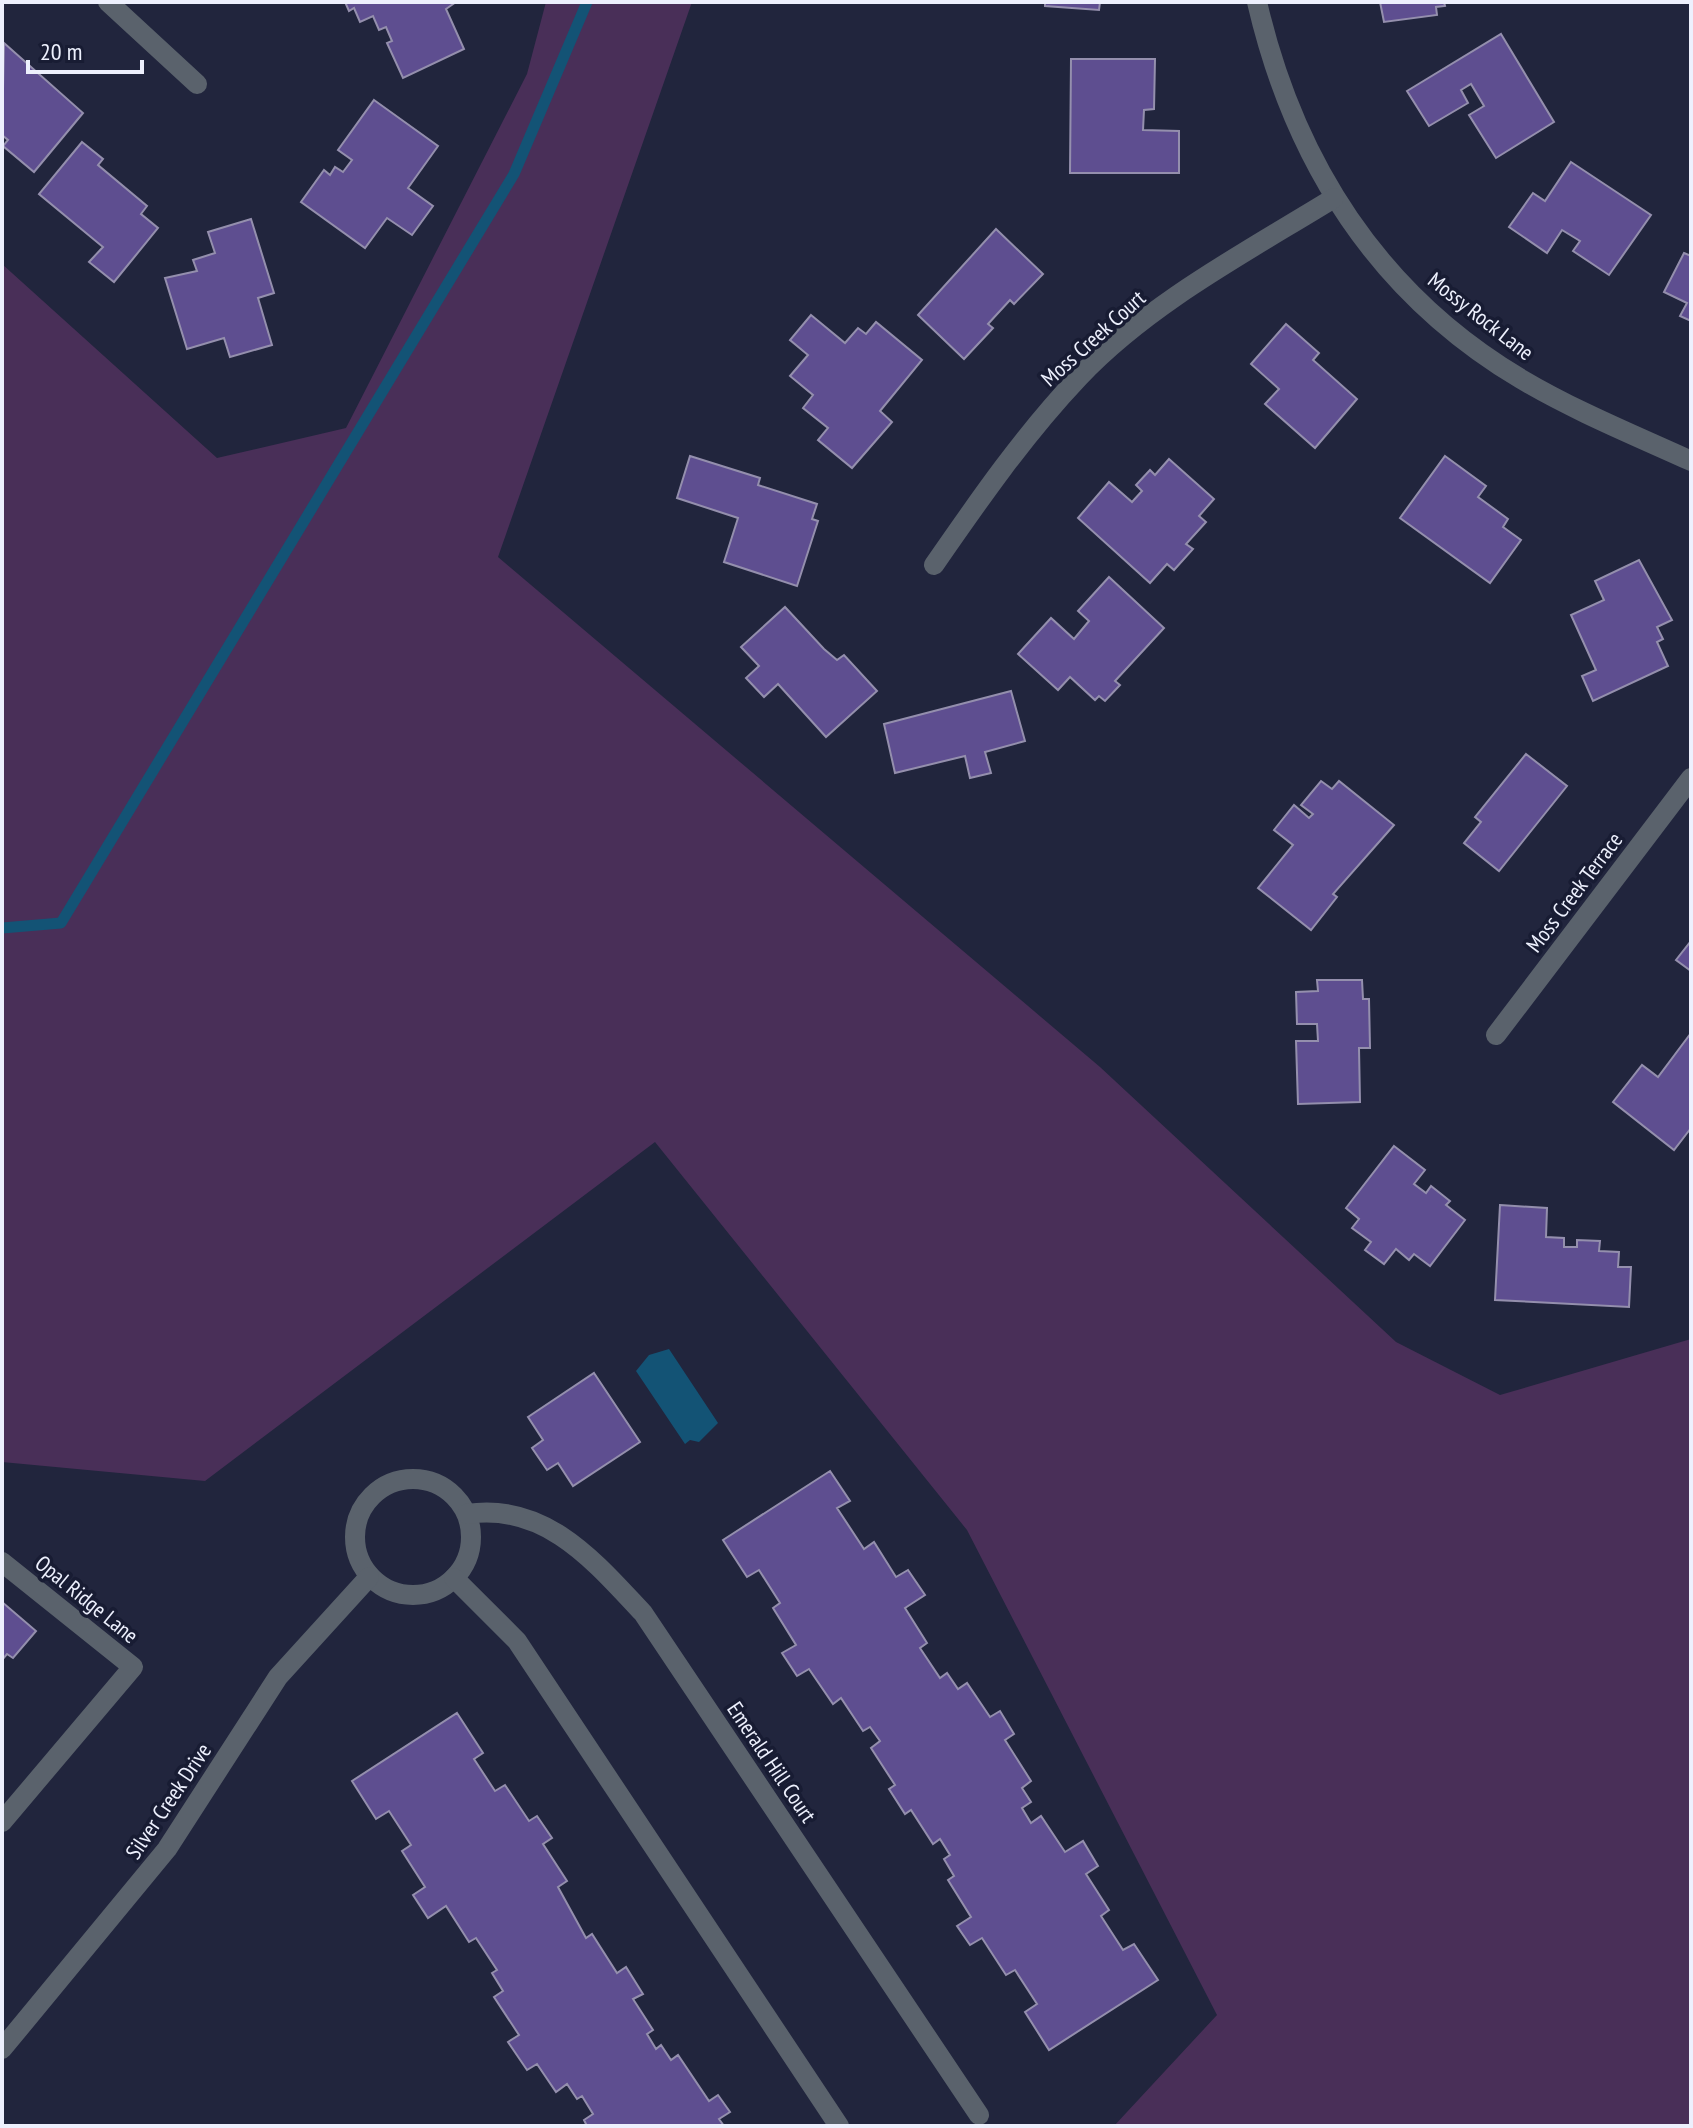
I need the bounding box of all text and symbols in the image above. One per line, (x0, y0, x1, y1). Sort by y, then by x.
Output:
scale bar (28, 24, 142, 74)
text: 20 m (40, 36, 82, 67)
street label: Mossy Rock Lane (1422, 266, 1540, 366)
street label: Moss Creek Court (1035, 284, 1151, 392)
street label: Moss Creek Terrace (1520, 826, 1628, 958)
street label: Opal Ridge Lane (30, 1549, 144, 1649)
street label: Emerald Hill Court (721, 1696, 823, 1828)
street label: Silver Creek Drive (119, 1738, 217, 1864)

